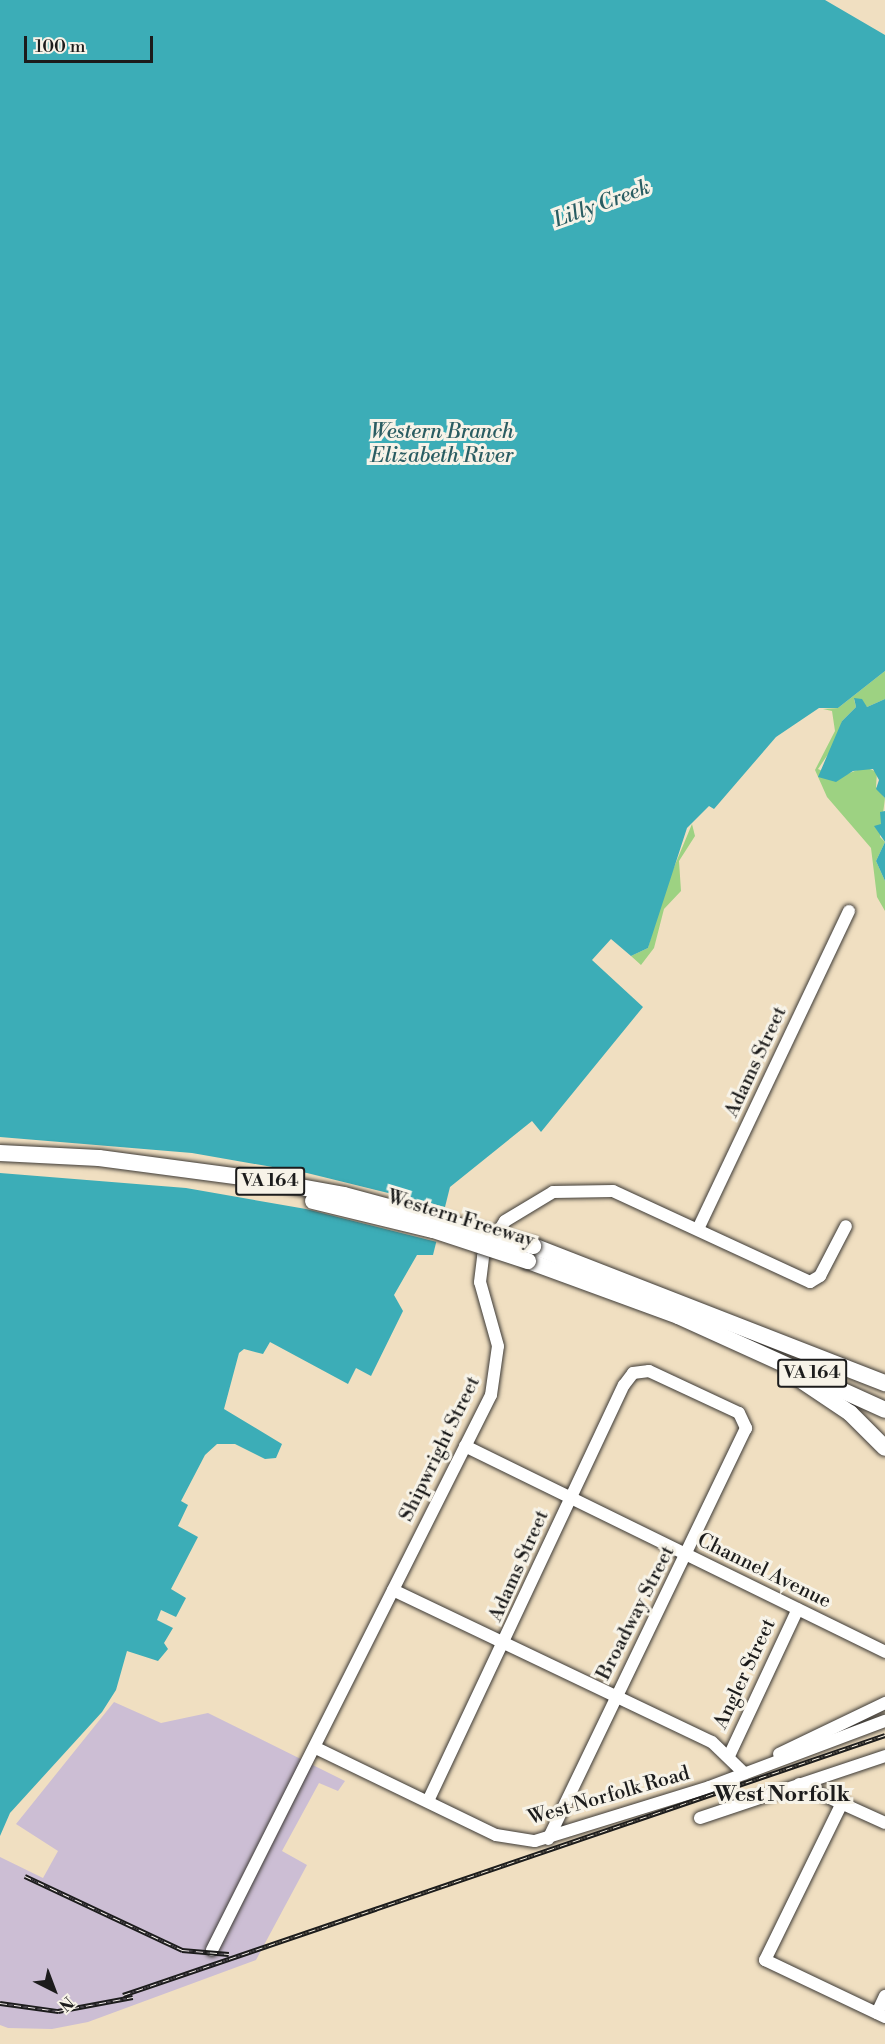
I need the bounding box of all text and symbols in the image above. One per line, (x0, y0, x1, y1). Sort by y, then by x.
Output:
scale bar (27, 24, 156, 62)
text: 100 m (35, 35, 86, 58)
water label: Lilly Creek (550, 175, 654, 233)
water label: Western Branch Elizabeth River (370, 419, 514, 469)
street label: Adams Street (720, 1003, 792, 1121)
road number: VA 164 (234, 1166, 306, 1196)
street label: Western Freeway (384, 1185, 538, 1253)
road number: VA 164 (776, 1358, 848, 1388)
street label: Shipwright Street (394, 1372, 486, 1526)
street label: Adams Street (484, 1506, 554, 1626)
street label: Channel Avenue (693, 1528, 835, 1614)
street label: Broadway Street (592, 1542, 680, 1684)
street label: Angler Street (709, 1615, 781, 1733)
street label: West Norfolk Road (525, 1761, 693, 1831)
district label: West Norfolk (714, 1782, 850, 1808)
north arrow (24, 1960, 84, 2020)
text: N (55, 1992, 77, 2015)

